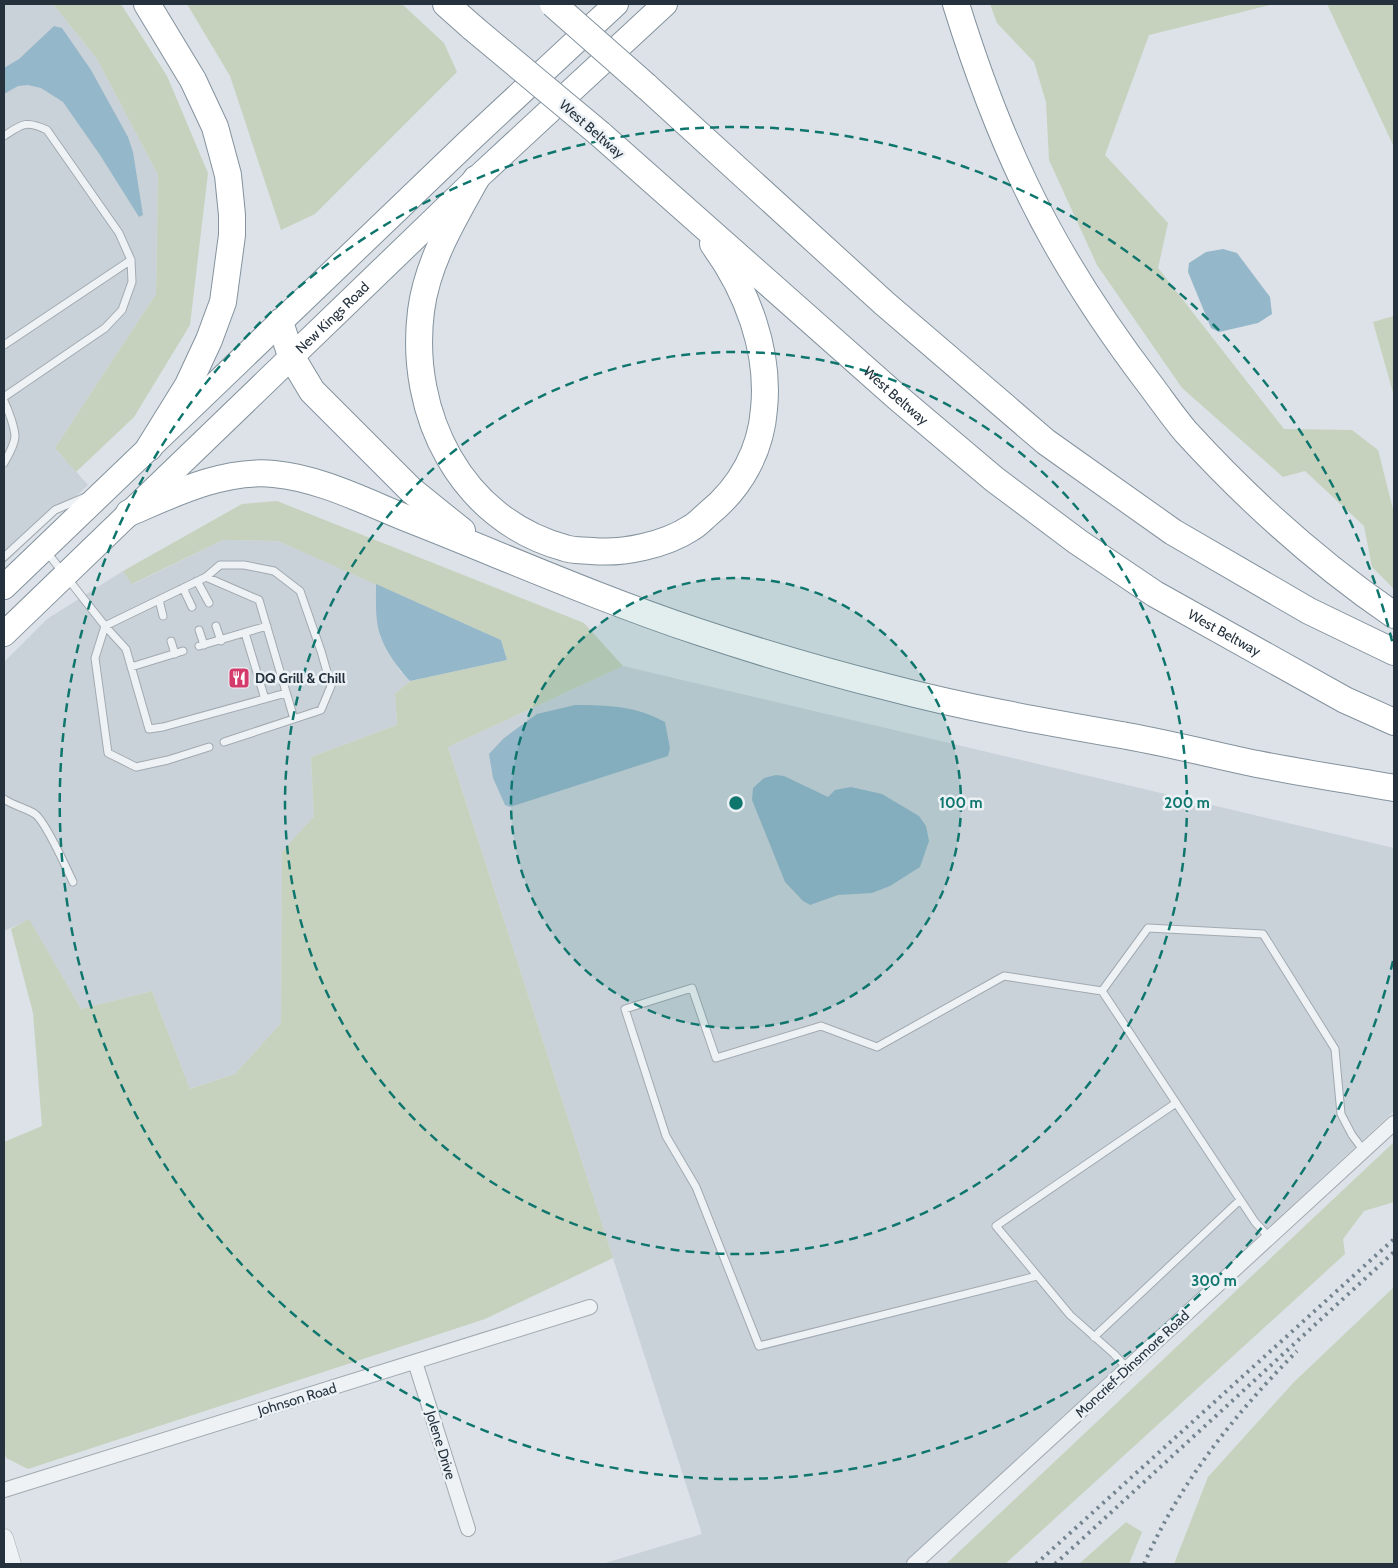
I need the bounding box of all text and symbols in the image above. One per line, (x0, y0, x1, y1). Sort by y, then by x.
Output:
street label: West Beltway (556, 96, 628, 162)
street label: New Kings Road (292, 278, 373, 357)
street label: West Beltway (860, 362, 932, 429)
street label: West Beltway (1185, 605, 1264, 660)
restaurant icon: DQ Grill & Chill (227, 666, 251, 690)
place label: DQ Grill & Chill (255, 669, 346, 687)
centre of rings (727, 794, 745, 812)
text: 100 m (939, 794, 983, 812)
text: 200 m (1164, 794, 1210, 812)
text: 300 m (1191, 1272, 1237, 1290)
street label: Moncrief-Dinsmore Road (1071, 1306, 1193, 1422)
street label: Johnson Road (255, 1379, 339, 1420)
street label: Jolene Drive (422, 1407, 460, 1482)

